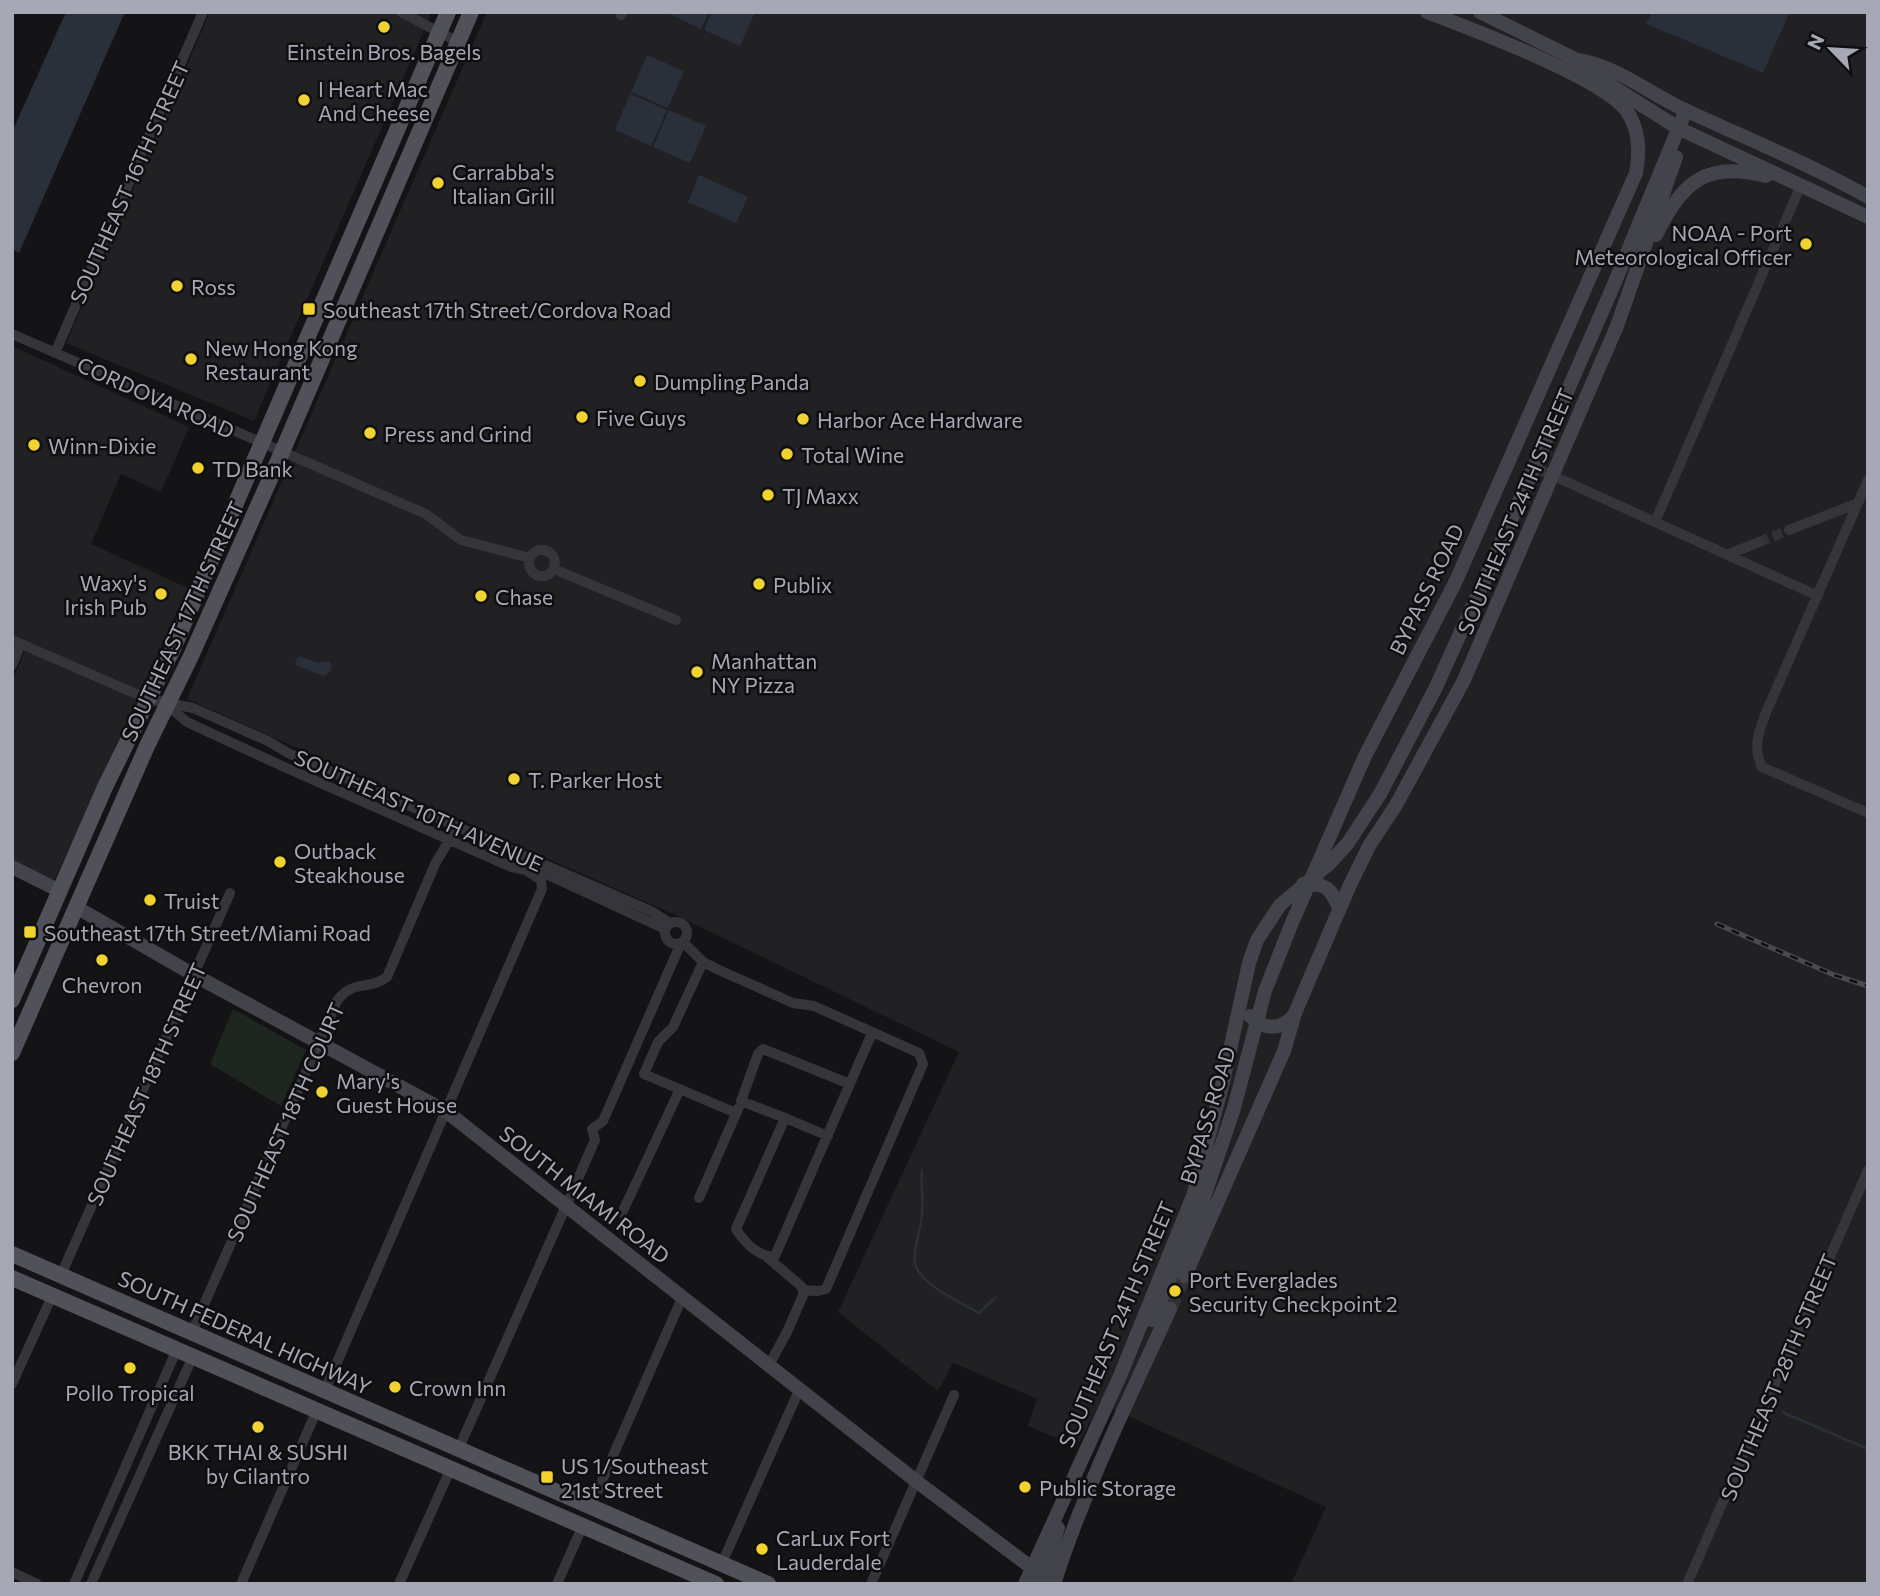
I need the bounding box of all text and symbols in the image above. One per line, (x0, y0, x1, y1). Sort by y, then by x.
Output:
north arrow (1796, 14, 1866, 84)
marker: Einstein Bros. Bagels (376, 19, 392, 35)
text: N (1802, 30, 1829, 53)
place label: Einstein Bros. Bagels (287, 39, 481, 64)
street label: SOUTHEAST 16TH STREET (64, 57, 194, 307)
place label: I Heart Mac And Cheese (318, 76, 430, 125)
marker: I Heart Mac And Cheese (296, 92, 312, 108)
place label: Carrabba's Italian Grill (452, 159, 555, 208)
marker: Carrabba's Italian Grill (430, 175, 446, 191)
place label: NOAA - Port Meteorological Officer (1574, 220, 1792, 269)
marker: NOAA - Port Meteorological Officer (1798, 236, 1814, 252)
place label: Ross (191, 274, 236, 299)
marker: Ross (169, 278, 185, 294)
place label: Southeast 17th Street/Cordova Road (323, 297, 671, 322)
marker: Southeast 17th Street/Cordova Road (301, 301, 317, 317)
place label: New Hong Kong Restaurant (205, 335, 358, 384)
street label: CORDOVA ROAD (74, 351, 238, 443)
marker: New Hong Kong Restaurant (183, 351, 199, 367)
place label: Dumpling Panda (654, 369, 809, 394)
marker: Dumpling Panda (632, 373, 648, 389)
street label: SOUTHEAST 24TH STREET (1452, 384, 1578, 638)
place label: Five Guys (596, 405, 686, 430)
place label: Harbor Ace Hardware (817, 407, 1023, 432)
marker: Five Guys (574, 409, 590, 425)
marker: Harbor Ace Hardware (795, 411, 811, 427)
place label: Press and Grind (384, 421, 532, 446)
marker: Press and Grind (362, 425, 378, 441)
place label: Winn-Dixie (48, 433, 156, 458)
marker: Winn-Dixie (26, 437, 42, 453)
place label: Total Wine (801, 442, 904, 467)
marker: Total Wine (779, 446, 795, 462)
place label: TD Bank (212, 456, 293, 481)
marker: TD Bank (190, 460, 206, 476)
place label: TJ Maxx (782, 483, 859, 508)
marker: TJ Maxx (760, 487, 776, 503)
street label: SOUTHEAST 17TH STREET (115, 497, 249, 745)
street label: BYPASS ROAD (1384, 520, 1468, 658)
place label: Waxy's Irish Pub (64, 570, 147, 619)
place label: Publix (773, 572, 832, 597)
marker: Publix (751, 576, 767, 592)
place label: Chase (495, 584, 553, 609)
marker: Waxy's Irish Pub (153, 586, 169, 602)
marker: Chase (473, 588, 489, 604)
place label: Manhattan NY Pizza (711, 648, 817, 697)
marker: Manhattan NY Pizza (689, 664, 705, 680)
street label: SOUTHEAST 10TH AVENUE (291, 744, 547, 876)
place label: T. Parker Host (528, 767, 662, 792)
marker: T. Parker Host (506, 771, 522, 787)
place label: Outback Steakhouse (294, 838, 405, 887)
marker: Outback Steakhouse (272, 854, 288, 870)
place label: Truist (164, 888, 219, 913)
marker: Truist (142, 892, 158, 908)
place label: Southeast 17th Street/Miami Road (44, 920, 371, 945)
marker: Southeast 17th Street/Miami Road (22, 924, 38, 940)
marker: Chevron (94, 952, 110, 968)
street label: SOUTHEAST 18TH STREET (81, 959, 211, 1209)
place label: Chevron (62, 972, 142, 997)
street label: SOUTHEAST 18TH COURT (221, 999, 349, 1245)
street label: BYPASS ROAD (1174, 1043, 1240, 1187)
place label: Mary's Guest House (336, 1068, 457, 1117)
marker: Mary's Guest House (314, 1084, 330, 1100)
street label: SOUTH MIAMI ROAD (495, 1120, 675, 1268)
street label: SOUTHEAST 24TH STREET (1053, 1197, 1179, 1451)
street label: SOUTHEAST 28TH STREET (1715, 1250, 1841, 1504)
street label: SOUTH FEDERAL HIGHWAY (115, 1265, 376, 1399)
place label: Port Everglades Security Checkpoint 2 (1189, 1267, 1398, 1316)
marker: Port Everglades Security Checkpoint 2 (1167, 1283, 1183, 1299)
marker: Pollo Tropical (122, 1360, 138, 1376)
place label: Crown Inn (409, 1375, 506, 1400)
marker: Crown Inn (387, 1379, 403, 1395)
place label: Pollo Tropical (65, 1380, 195, 1405)
marker: BKK THAI & SUSHI by Cilantro (250, 1419, 266, 1435)
place label: BKK THAI & SUSHI by Cilantro (168, 1439, 348, 1488)
place label: US 1/Southeast 21st Street (561, 1453, 708, 1502)
marker: US 1/Southeast 21st Street (539, 1469, 555, 1485)
place label: Public Storage (1039, 1475, 1176, 1500)
marker: Public Storage (1017, 1479, 1033, 1495)
place label: CarLux Fort Lauderdale (776, 1525, 890, 1574)
marker: CarLux Fort Lauderdale (754, 1541, 770, 1557)

